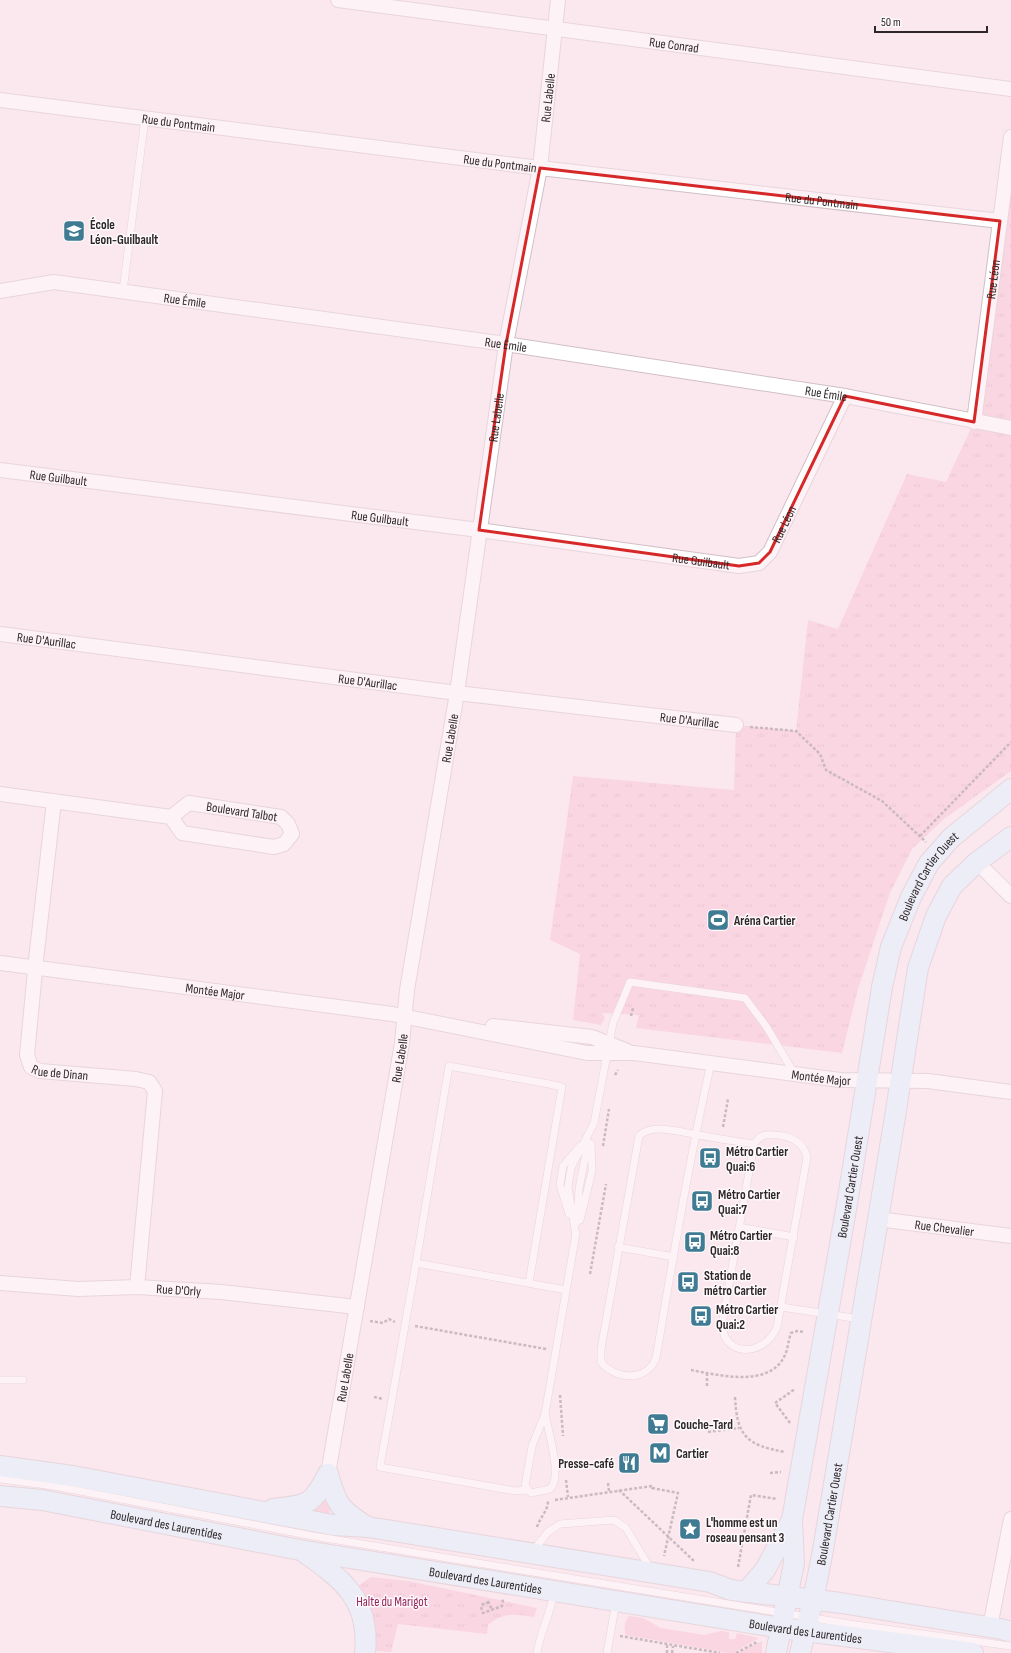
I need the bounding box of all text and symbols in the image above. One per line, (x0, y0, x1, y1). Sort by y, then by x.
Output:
scale bar (875, 8, 987, 34)
text: 50 m (881, 15, 901, 30)
street label: Rue Conrad (648, 34, 700, 57)
street label: Rue Labelle (538, 73, 559, 123)
street label: Rue du Pontmain (141, 111, 216, 136)
street label: Rue du Pontmain (462, 151, 537, 176)
street label: Rue du Pontmain (784, 189, 859, 214)
place label: École Léon-Guilbault (90, 217, 159, 248)
school or university icon: École Léon-Guilbault (61, 218, 87, 244)
street label: Rue Léon (983, 259, 1004, 300)
street label: Rue Émile (163, 290, 207, 312)
street label: Rue Émile (484, 334, 528, 356)
street label: Rue Émile (804, 383, 848, 405)
street label: Rue Labelle (485, 392, 508, 443)
street label: Rue Guilbault (29, 467, 88, 490)
street label: Rue Léon (769, 503, 800, 546)
street label: Rue Guilbault (350, 507, 410, 530)
street label: Rue Guilbault (671, 550, 731, 574)
street label: Rue D'Aurillac (16, 629, 77, 653)
street label: Rue D'Aurillac (337, 671, 398, 694)
street label: Rue D'Aurillac (659, 709, 720, 732)
street label: Rue Labelle (438, 713, 462, 764)
street label: Boulevard Talbot (205, 799, 279, 825)
street label: Boulevard Cartier Ouest (895, 828, 962, 923)
sports icon: Aréna Cartier (705, 907, 731, 933)
place label: Aréna Cartier (733, 913, 795, 929)
street label: Montée Major (185, 980, 246, 1004)
street label: Rue Labelle (388, 1033, 412, 1084)
street label: Rue de Dinan (29, 1061, 89, 1084)
street label: Montée Major (791, 1067, 851, 1089)
street label: Boulevard Cartier Ouest (834, 1135, 867, 1239)
place label: Métro Cartier Quai:6 (726, 1144, 788, 1175)
bus stop icon: Métro Cartier Quai:6 (697, 1145, 723, 1171)
place label: Métro Cartier Quai:7 (718, 1187, 780, 1218)
bus stop icon: Métro Cartier Quai:7 (689, 1188, 715, 1214)
street label: Rue Chevalier (914, 1217, 975, 1240)
place label: Métro Cartier Quai:8 (710, 1228, 772, 1259)
bus stop icon: Métro Cartier Quai:8 (682, 1229, 708, 1255)
place label: Station de métro Cartier (704, 1268, 767, 1299)
bus stop icon: Station de métro Cartier (675, 1269, 701, 1295)
street label: Rue D'Orly (156, 1281, 201, 1300)
place label: Métro Cartier Quai:2 (716, 1302, 778, 1333)
bus stop icon: Métro Cartier Quai:2 (688, 1303, 714, 1329)
street label: Rue Labelle (334, 1352, 358, 1403)
supermarket icon: Couche-Tard (645, 1411, 671, 1437)
place label: Couche-Tard (674, 1417, 733, 1433)
metro station icon: Cartier (647, 1440, 673, 1466)
place label: Cartier (676, 1446, 709, 1462)
restaurant icon: Presse-café (616, 1450, 642, 1476)
place label: Presse-café (558, 1456, 614, 1472)
street label: Boulevard Cartier Ouest (813, 1462, 846, 1567)
street label: Boulevard des Laurentides (109, 1506, 224, 1544)
place label: L'homme est un roseau pensant 3 (706, 1515, 785, 1546)
place icon: L'homme est un roseau pensant 3 (677, 1516, 703, 1542)
street label: Boulevard des Laurentides (428, 1564, 543, 1598)
park label: Halte du Marigot (356, 1594, 428, 1610)
street label: Boulevard des Laurentides (748, 1616, 863, 1647)

